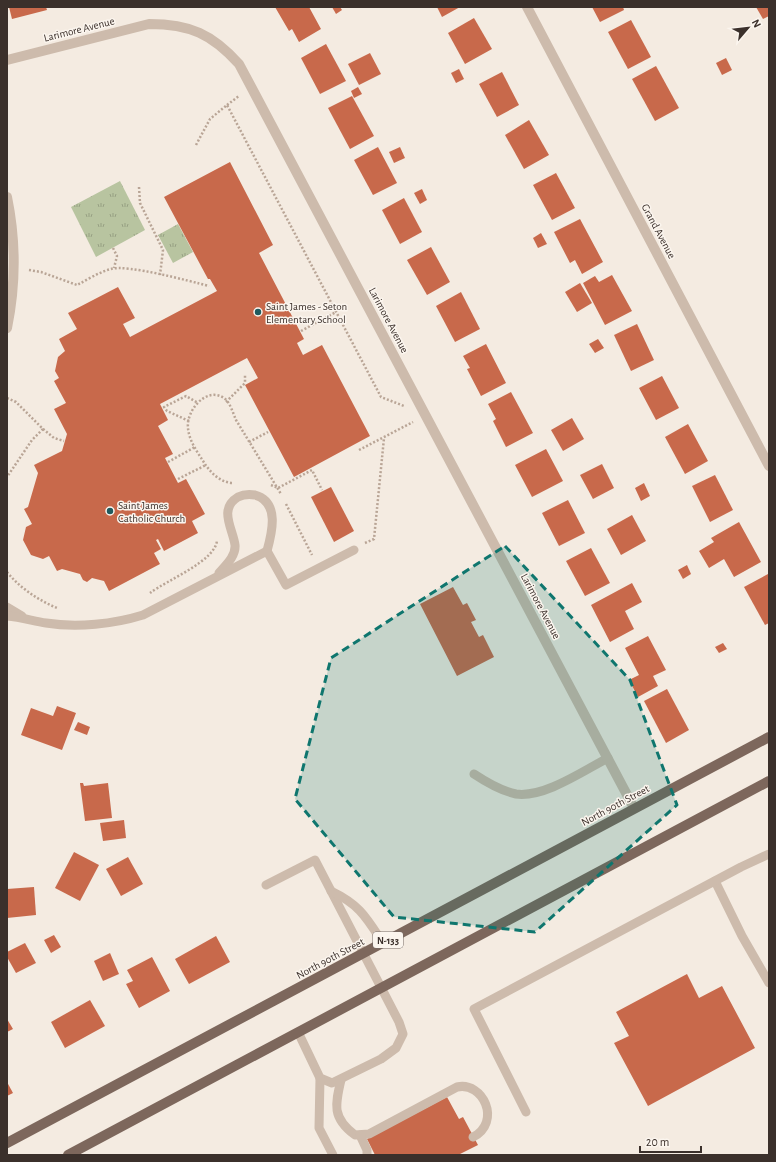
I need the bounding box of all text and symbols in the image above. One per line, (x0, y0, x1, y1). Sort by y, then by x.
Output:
north arrow (728, 8, 768, 48)
street label: Larimore Avenue (43, 15, 116, 44)
text: N (750, 18, 763, 30)
street label: Grand Avenue (640, 202, 678, 260)
street label: Larimore Avenue (367, 286, 410, 355)
place label: Saint James - Seton Elementary School (266, 301, 347, 325)
marker: Saint James - Seton Elementary School (253, 307, 263, 317)
place label: Saint James Catholic Church (118, 500, 185, 524)
marker: Saint James Catholic Church (105, 506, 115, 516)
street label: Larimore Avenue (519, 572, 562, 641)
street label: North 90th Street (579, 783, 651, 828)
road number: N-133 (373, 932, 403, 948)
street label: North 90th Street (294, 936, 366, 981)
scale bar (640, 1128, 701, 1154)
text: 20 m (646, 1136, 669, 1148)

